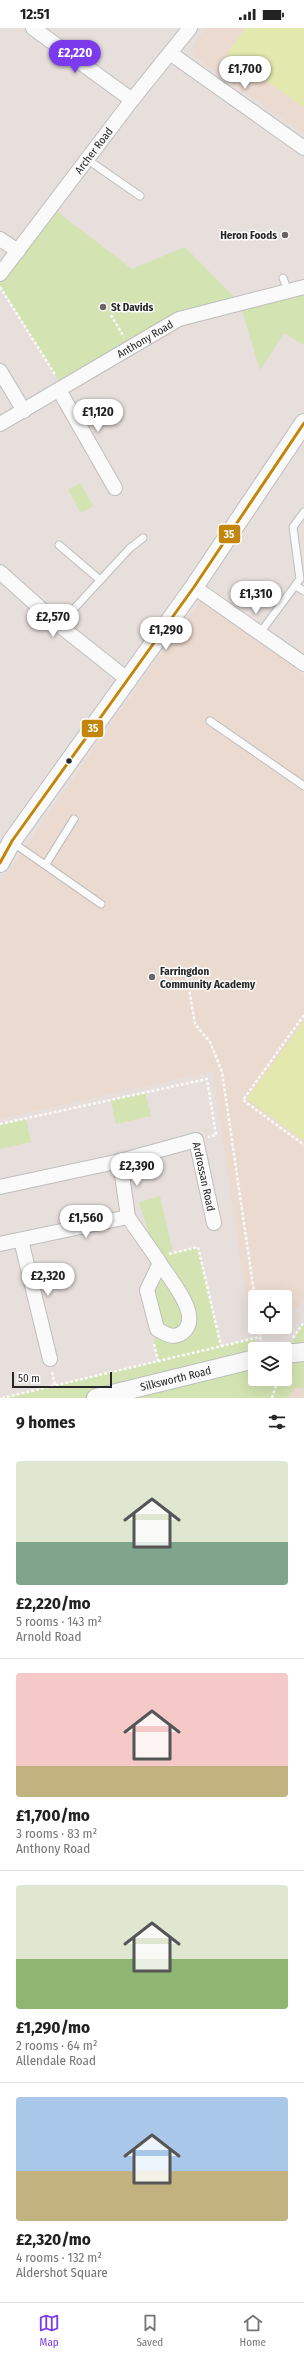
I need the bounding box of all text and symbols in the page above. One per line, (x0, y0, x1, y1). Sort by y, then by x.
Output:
text: 12:51 (20, 5, 50, 23)
pin: £2,220 (42, 40, 108, 74)
text: £2,220 (58, 45, 92, 60)
pin: £1,700 (212, 56, 278, 90)
text: £1,700 (228, 61, 262, 76)
street label: Archer Road (72, 125, 116, 176)
place label: Heron Foods (220, 229, 277, 242)
marker: Heron Foods (280, 230, 290, 240)
place label: St Davids (111, 301, 154, 314)
marker: St Davids (98, 302, 108, 312)
street label: Anthony Road (115, 318, 176, 361)
pin: £1,120 (65, 399, 131, 433)
text: £1,120 (82, 404, 114, 419)
line badge: 35 (218, 524, 241, 544)
text: 35 (223, 528, 235, 541)
pin: £1,310 (223, 581, 289, 615)
text: £1,310 (239, 586, 273, 601)
pin: £2,570 (20, 604, 86, 638)
text: £2,570 (36, 609, 70, 624)
pin: £1,290 (133, 617, 199, 651)
text: £1,290 (149, 622, 183, 637)
line badge: 35 (81, 719, 104, 738)
text: 35 (87, 722, 99, 735)
unlabelled marker (64, 756, 74, 766)
place label: Farringdon Community Academy (160, 965, 256, 991)
marker: Farringdon Community Academy (147, 972, 157, 982)
street label: Ardrossan Road (190, 1141, 217, 1212)
pin: £2,390 (104, 1153, 170, 1187)
text: £2,390 (119, 1158, 155, 1173)
pin: £1,560 (53, 1205, 119, 1239)
text: £1,560 (69, 1210, 103, 1225)
pin: £2,320 (15, 1263, 81, 1297)
text: £2,320 (31, 1268, 65, 1283)
map controls (248, 1290, 292, 1386)
button: locate (248, 1290, 292, 1334)
button: layers (248, 1342, 292, 1386)
street label: Silksworth Road (139, 1364, 213, 1394)
scale bar (12, 1370, 112, 1389)
text: 50 m (18, 1372, 40, 1385)
icon: filters (266, 1411, 288, 1433)
text: 9 homes (16, 1412, 75, 1433)
icon: home (116, 1487, 188, 1559)
text: £2,220/mo (16, 1593, 91, 1614)
text: 5 rooms · 143 m² (16, 1614, 102, 1629)
text: Arnold Road (16, 1629, 81, 1644)
icon: home (116, 1699, 188, 1771)
text: £1,700/mo (16, 1805, 90, 1826)
text: 3 rooms · 83 m² (16, 1826, 97, 1841)
text: Anthony Road (16, 1841, 90, 1856)
icon: home (116, 1911, 188, 1983)
text: £1,290/mo (16, 2017, 90, 2038)
text: 2 rooms · 64 m² (16, 2038, 97, 2053)
text: Allendale Road (16, 2053, 96, 2068)
icon: home (116, 2123, 188, 2195)
text: £2,320/mo (16, 2229, 91, 2250)
text: 4 rooms · 132 m² (16, 2250, 102, 2265)
text: Aldershot Square (16, 2265, 108, 2280)
tab: Map (38, 2312, 60, 2349)
tab: Saved (136, 2312, 163, 2349)
tab: Home (240, 2312, 266, 2349)

